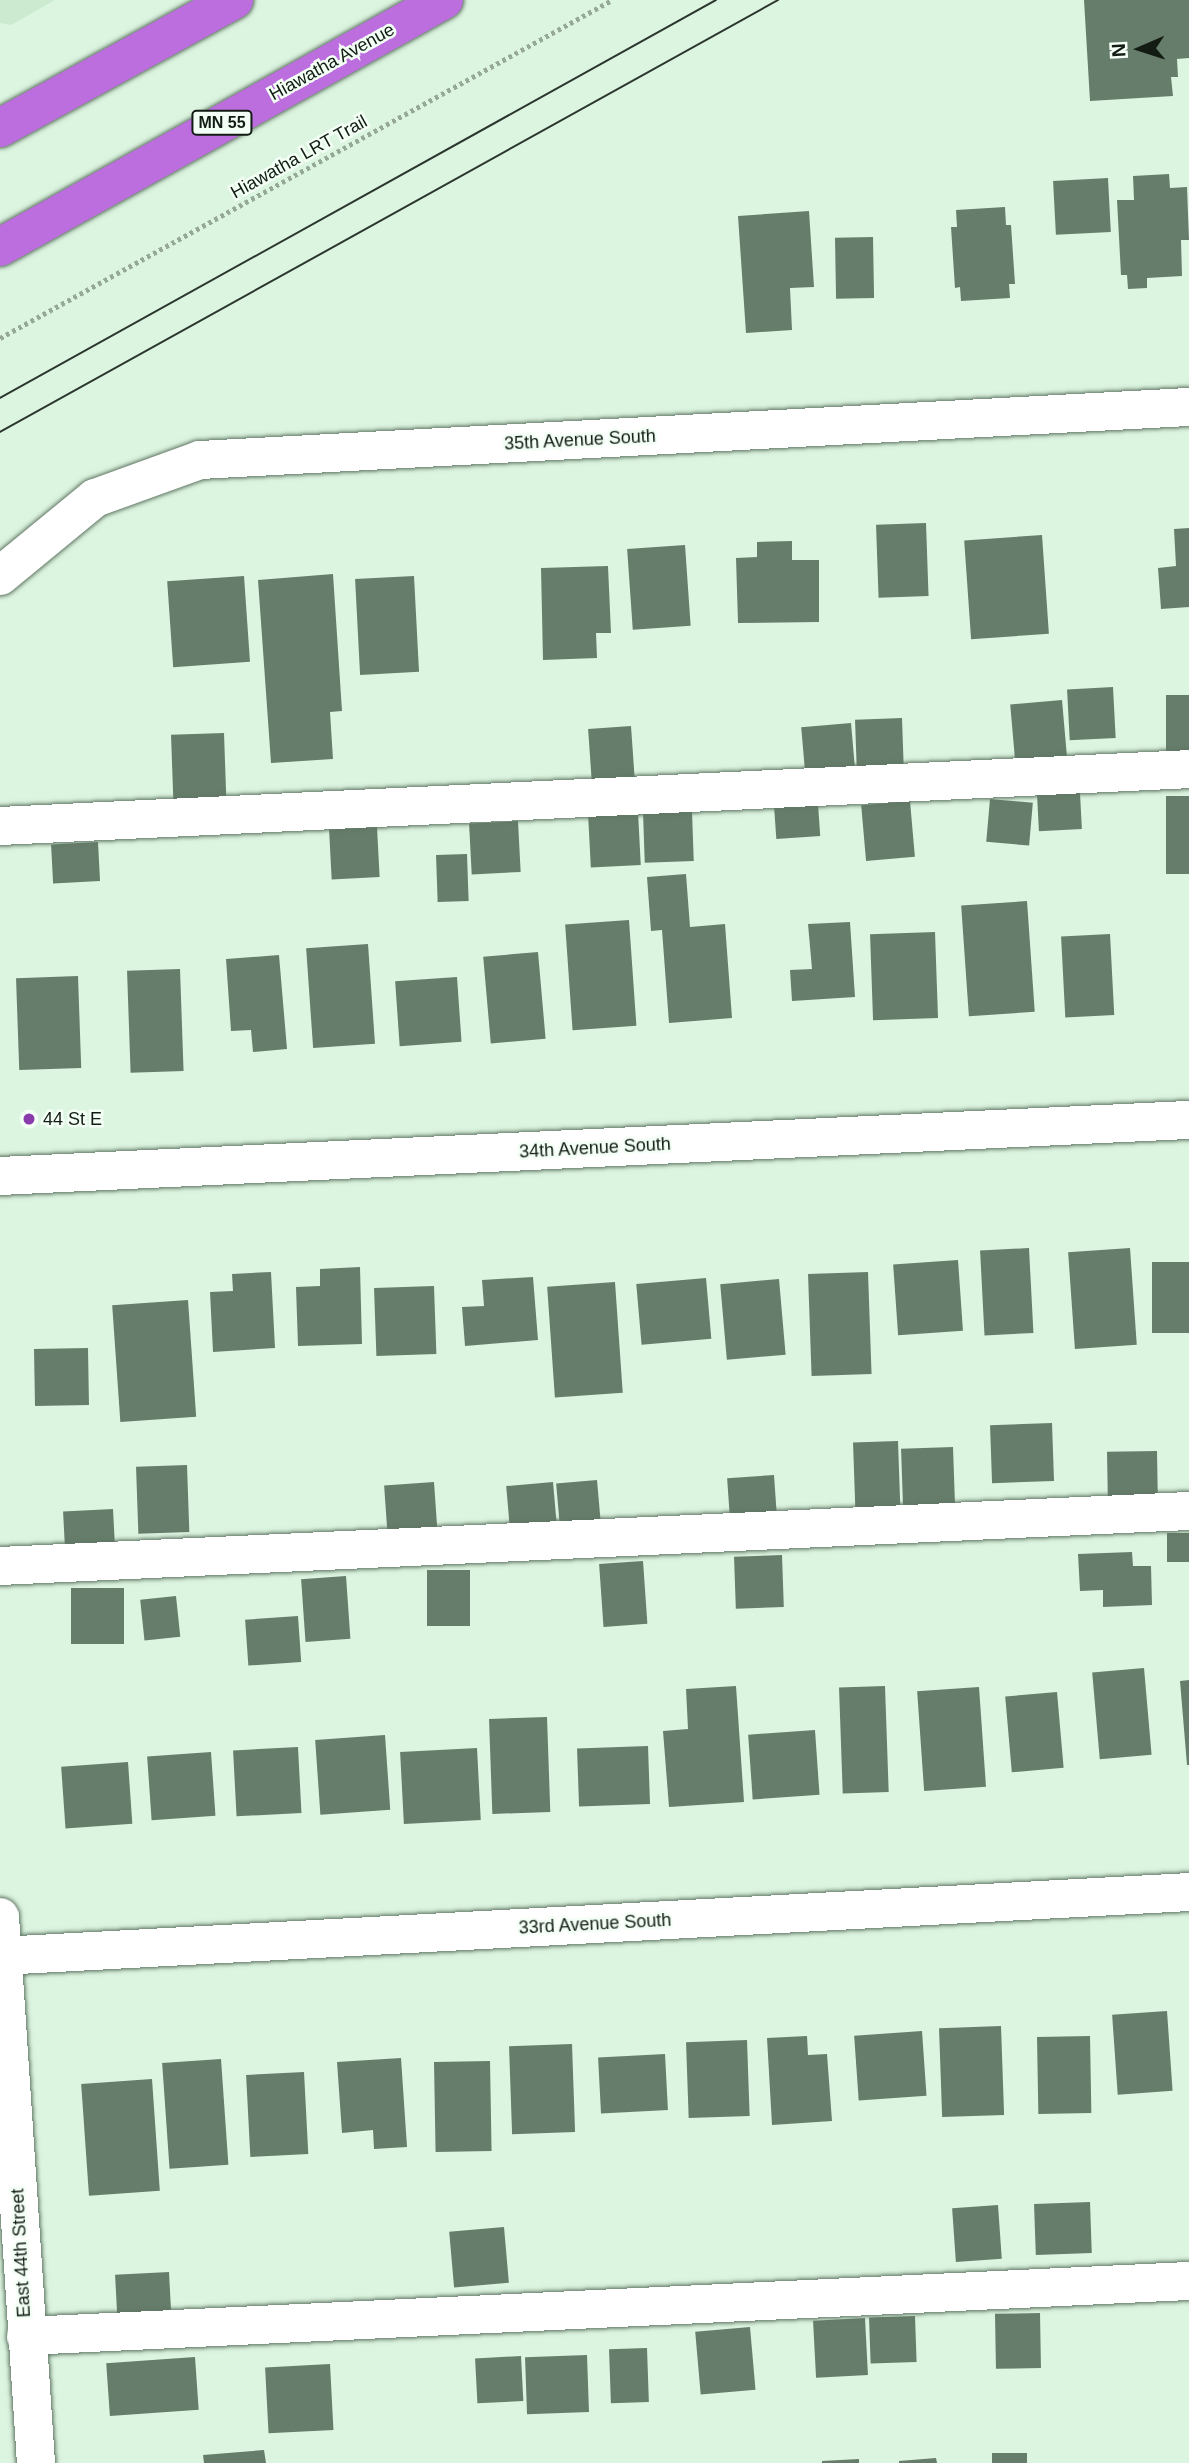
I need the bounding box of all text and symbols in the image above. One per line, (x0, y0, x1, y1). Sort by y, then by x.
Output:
north arrow (1105, 14, 1175, 84)
street label: Hiawatha Avenue (265, 18, 399, 106)
text: N (1108, 43, 1129, 58)
street label: Hiawatha LRT Trail (227, 110, 371, 204)
road number: MN 55 (190, 111, 254, 136)
street label: 35th Avenue South (503, 425, 657, 455)
place label: 44 St E (43, 1108, 102, 1130)
marker: 44 St E (21, 1111, 37, 1127)
street label: 34th Avenue South (518, 1133, 672, 1163)
street label: 33rd Avenue South (518, 1909, 672, 1939)
street label: East 44th Street (7, 2188, 35, 2318)

